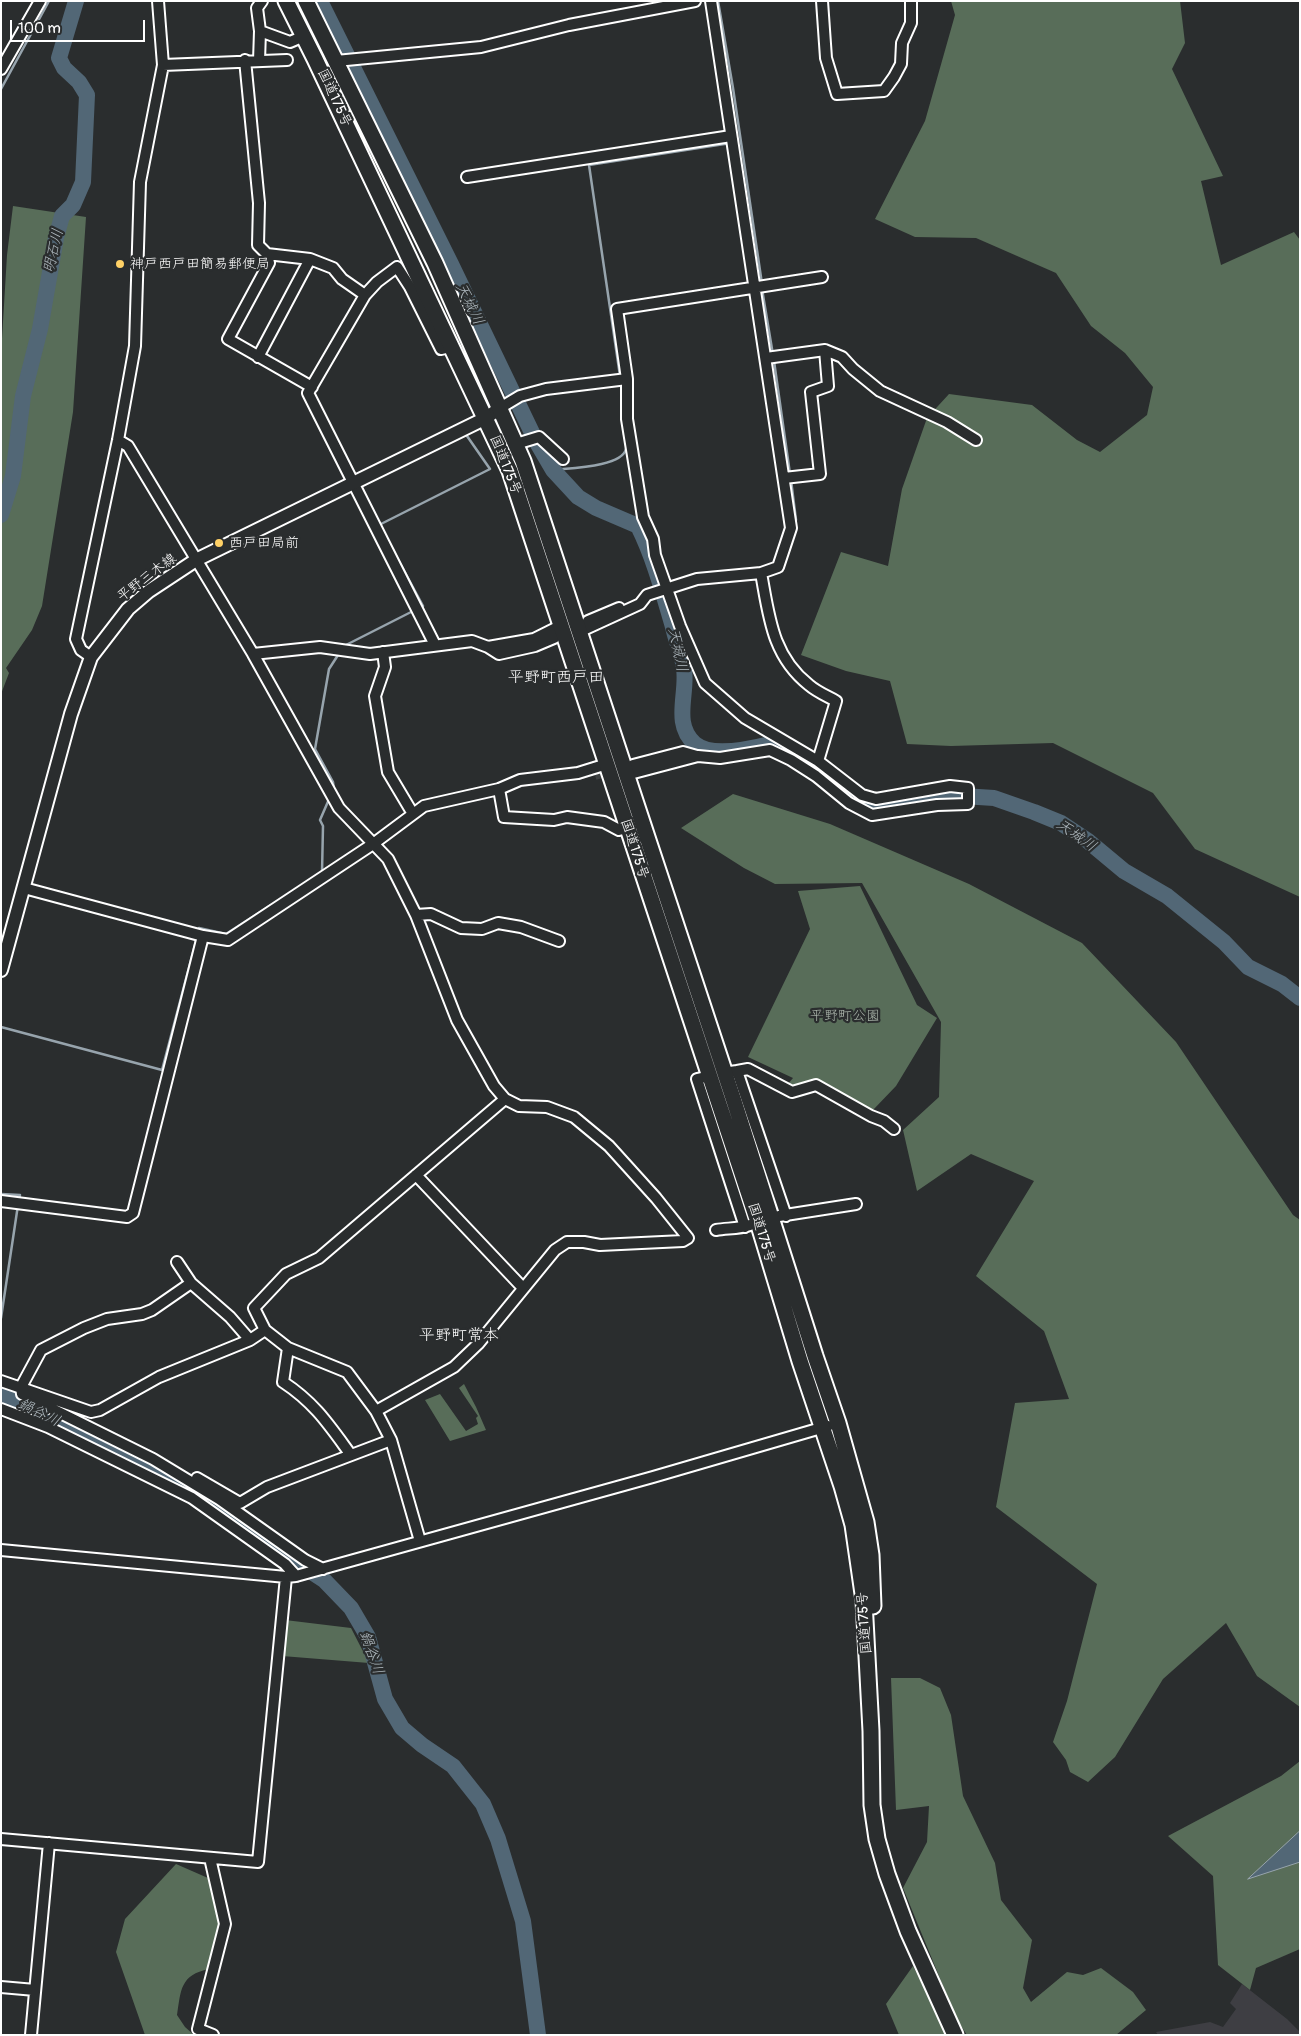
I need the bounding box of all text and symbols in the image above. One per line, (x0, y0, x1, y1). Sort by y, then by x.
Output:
scale bar (12, 10, 148, 42)
text: 100 m (18, 19, 61, 38)
street label: 国道175号 (313, 66, 355, 130)
water label: 明石川 (40, 227, 68, 275)
place label: 神戸西戸田簡易郵便局 (130, 256, 270, 272)
marker: 神戸西戸田簡易郵便局 (114, 258, 126, 270)
water label: 天城川 (451, 280, 487, 328)
street label: 国道175号 (486, 433, 524, 497)
place label: 西戸田局前 (229, 535, 299, 551)
marker: 西戸田局前 (213, 537, 225, 549)
street label: 平野三木線 (114, 550, 180, 606)
water label: 天城川 (664, 626, 690, 674)
district label: 平野町西戸田 (508, 668, 604, 688)
water label: 天城川 (1052, 816, 1100, 856)
street label: 国道175号 (616, 817, 652, 881)
park label: 平野町公園 (810, 1008, 880, 1024)
street label: 国道175号 (744, 1201, 778, 1265)
district label: 平野町常本 (419, 1326, 499, 1346)
water label: 鍋谷川 (15, 1395, 63, 1431)
street label: 国道175号 (854, 1591, 876, 1655)
water label: 鍋谷川 (355, 1629, 387, 1677)

